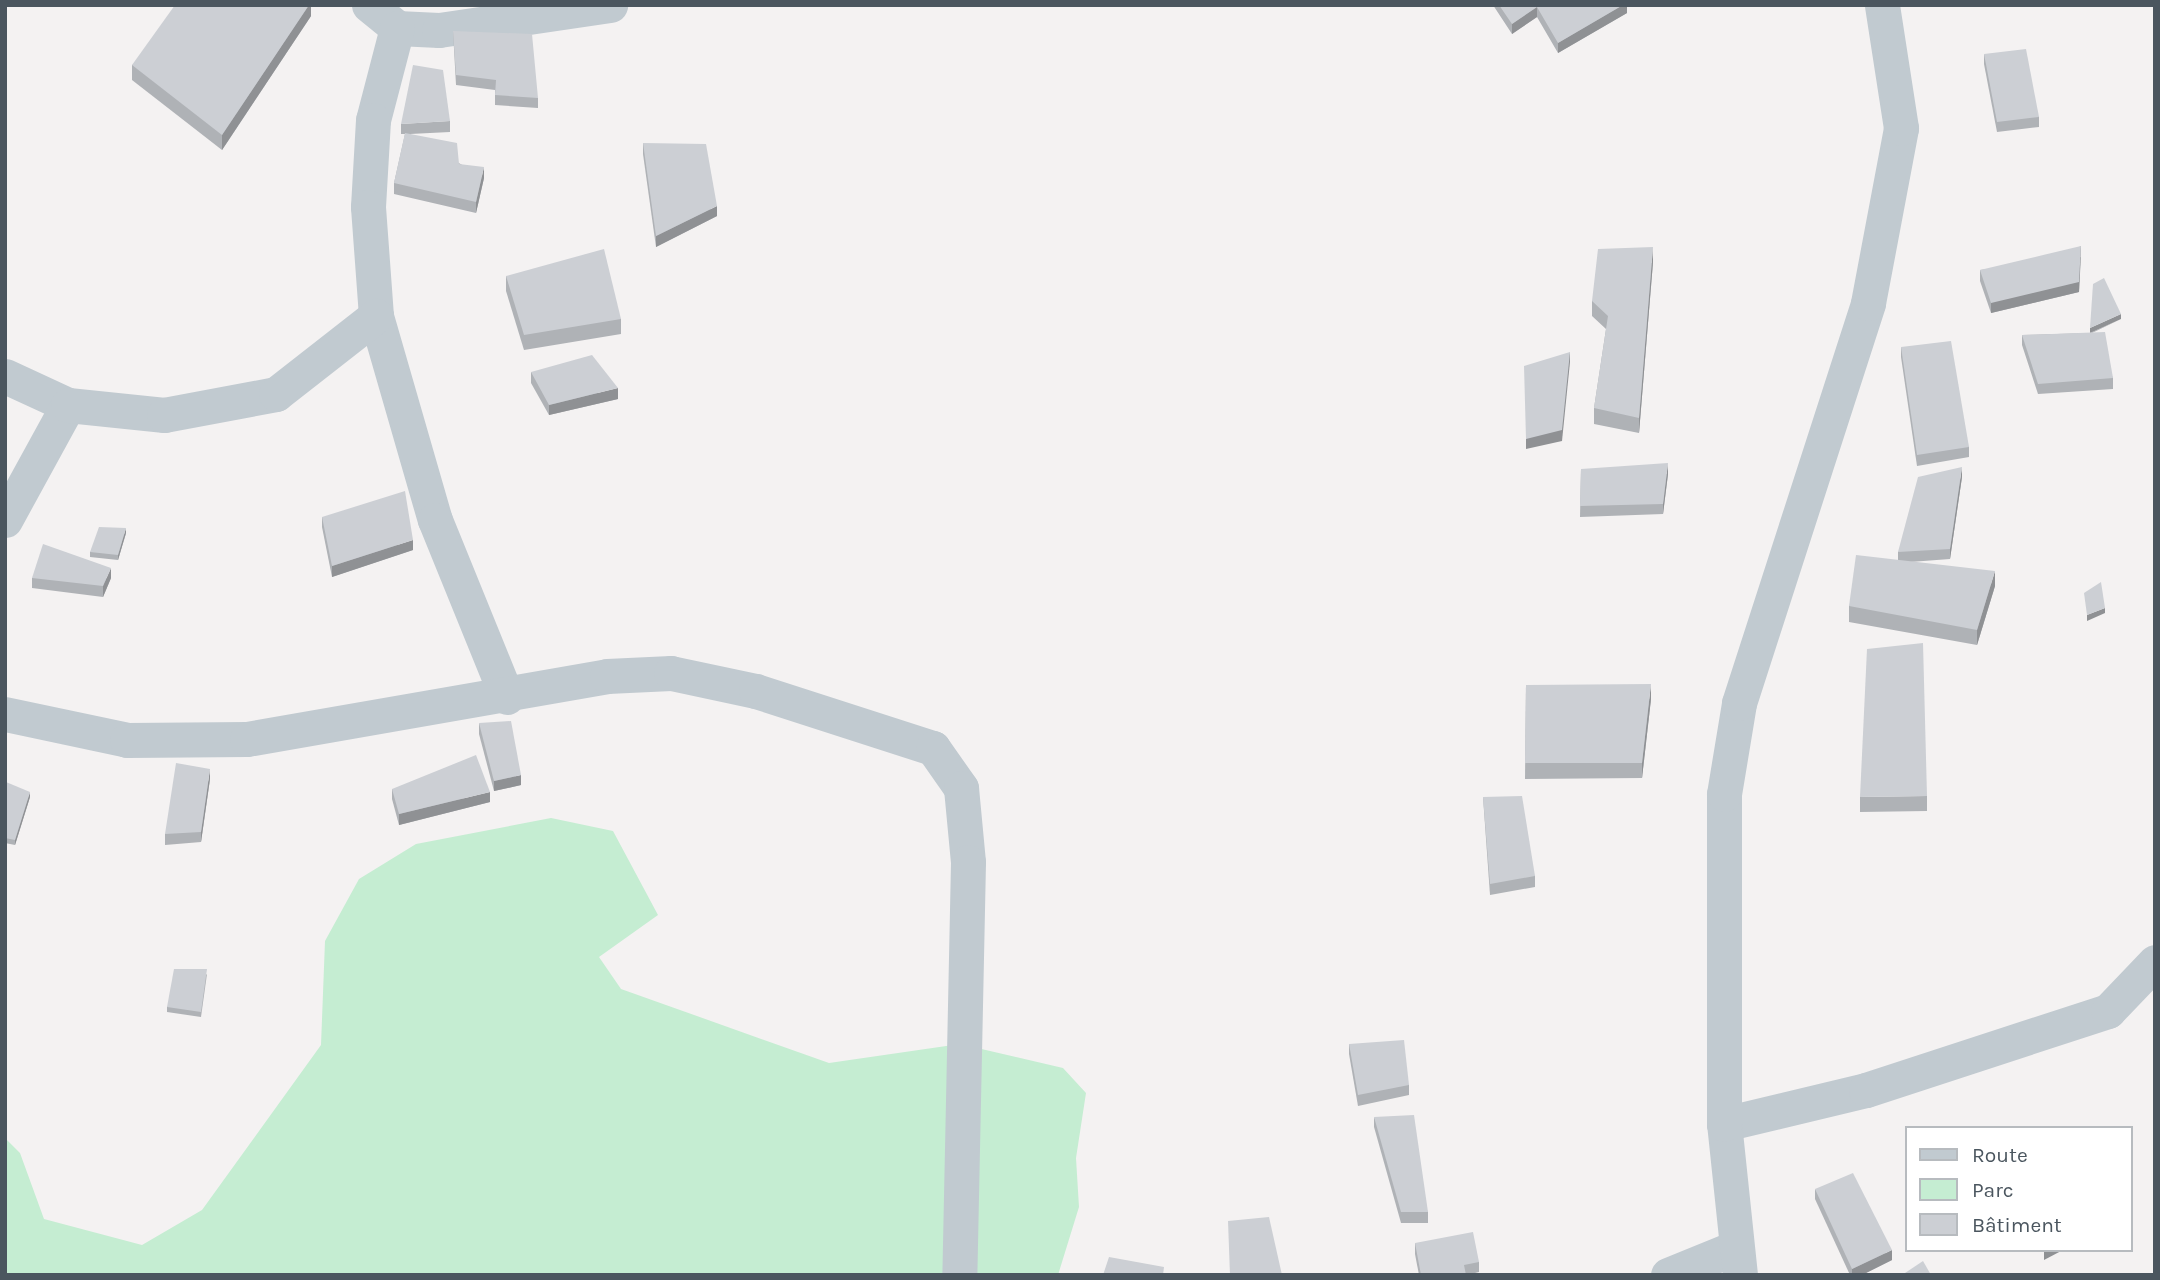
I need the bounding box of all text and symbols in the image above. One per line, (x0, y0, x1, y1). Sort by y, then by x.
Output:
legend (1904, 1126, 2132, 1252)
text: Route (1972, 1143, 2028, 1167)
text: Parc (1972, 1178, 2014, 1202)
text: Bâtiment (1972, 1213, 2062, 1237)

